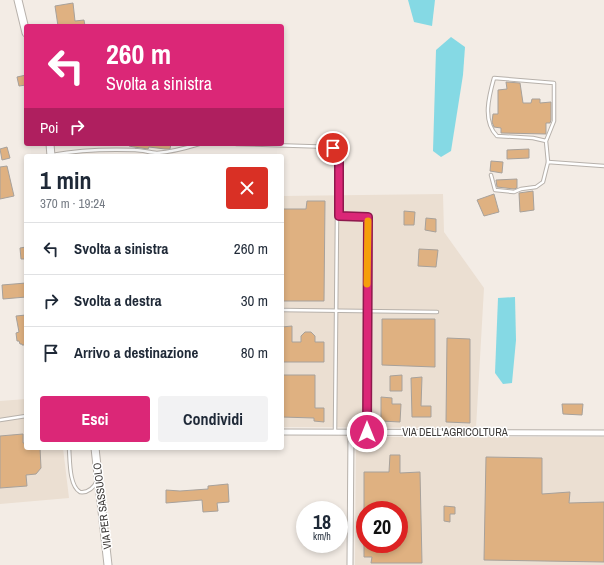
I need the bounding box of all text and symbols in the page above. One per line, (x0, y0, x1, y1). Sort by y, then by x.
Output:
text: 260 m (106, 35, 171, 73)
icon: left (40, 40, 92, 92)
text: Svolta a sinistra (106, 71, 212, 96)
icon: right (66, 116, 88, 138)
text: Poi (40, 117, 58, 138)
pin (316, 131, 350, 165)
icon: arrive (322, 137, 344, 159)
text: 1 min (40, 164, 91, 196)
button: close (226, 167, 268, 209)
text: 370 m · 19:24 (40, 195, 105, 212)
icon: left (40, 238, 62, 260)
text: Svolta a sinistra (74, 238, 168, 259)
text: 260 m (234, 238, 268, 259)
icon: right (40, 290, 62, 312)
text: Svolta a destra (74, 290, 162, 311)
text: 30 m (241, 290, 268, 311)
icon: arrive (40, 342, 62, 364)
text: Arrivo a destinazione (74, 342, 198, 363)
text: 80 m (241, 342, 268, 363)
button: Esci (40, 396, 150, 442)
button: Condividi (158, 396, 268, 442)
position arrow (346, 411, 388, 453)
street label: VIA DELL'AGRICOLTURA (402, 425, 509, 439)
street label: VIA PER SASSUOLO (90, 462, 114, 550)
speed limit sign: 20 (356, 501, 408, 553)
text: 18 (313, 508, 331, 535)
text: km/h (313, 530, 331, 543)

